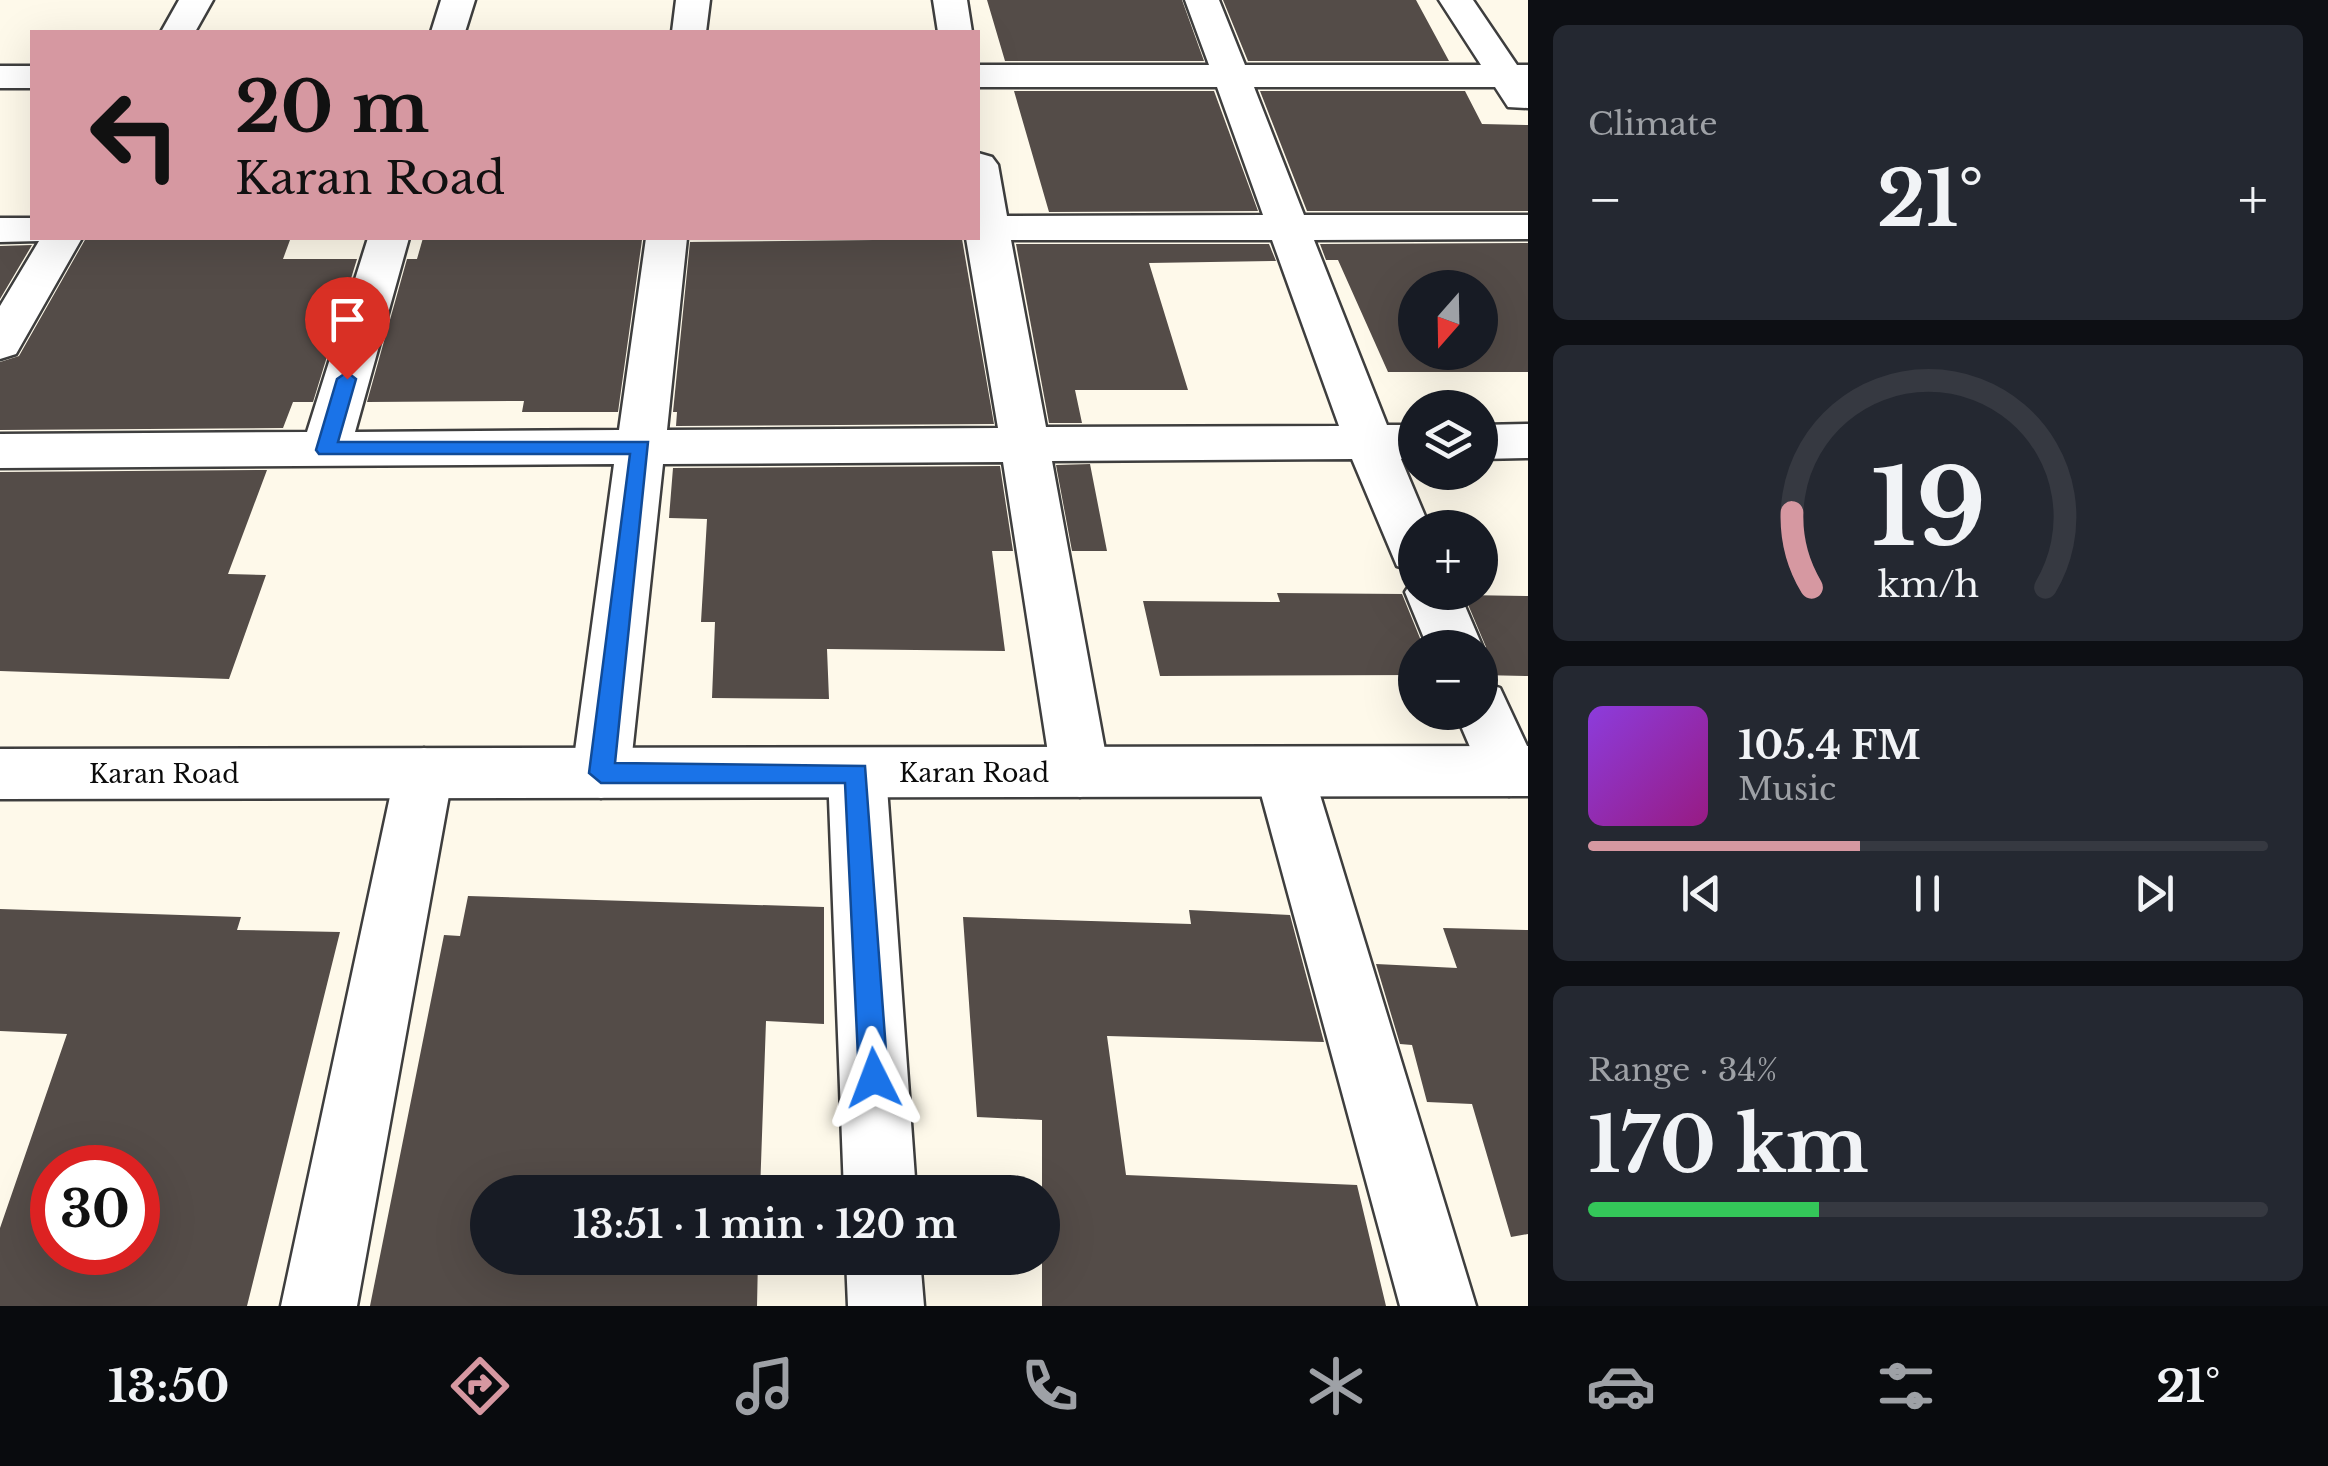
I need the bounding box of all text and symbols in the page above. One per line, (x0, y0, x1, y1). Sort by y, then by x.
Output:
text: 20 m (235, 64, 429, 151)
icon: left (70, 70, 200, 200)
text: Climate (1588, 104, 1717, 144)
text: Karan Road (235, 150, 505, 206)
text: 21° (1877, 153, 1984, 246)
text: − (1588, 166, 1623, 234)
text: + (2238, 166, 2268, 234)
north arrow (1398, 270, 1498, 370)
map controls (1398, 270, 1498, 730)
pin (305, 277, 390, 380)
icon: arrive (320, 292, 375, 347)
button: layers (1398, 390, 1498, 490)
text: 19 (1870, 444, 1986, 573)
button: + (1398, 510, 1498, 610)
text: km/h (1877, 562, 1979, 607)
button: − (1398, 630, 1498, 730)
text: 105.4 FM (1738, 722, 1921, 769)
street label: Karan Road (899, 758, 1049, 789)
street label: Karan Road (89, 759, 239, 790)
text: Music (1738, 769, 1836, 809)
icon: previous (1674, 866, 1729, 921)
icon: pause (1900, 866, 1955, 921)
icon: next (2127, 866, 2182, 921)
position arrow (822, 1026, 926, 1130)
text: Range · 34% (1588, 1050, 1778, 1090)
text: 170 km (1588, 1099, 1869, 1192)
speed limit sign: 30 (30, 1145, 160, 1275)
text: 13:51 · 1 min · 120 m (573, 1201, 957, 1248)
icon: directions (445, 1351, 515, 1421)
icon: music (730, 1351, 800, 1421)
icon: phone (1015, 1351, 1085, 1421)
icon: climate (1301, 1351, 1371, 1421)
icon: car (1586, 1351, 1656, 1421)
icon: filters (1871, 1351, 1941, 1421)
text: 13:50 (108, 1358, 229, 1414)
text: 21° (2156, 1358, 2220, 1414)

